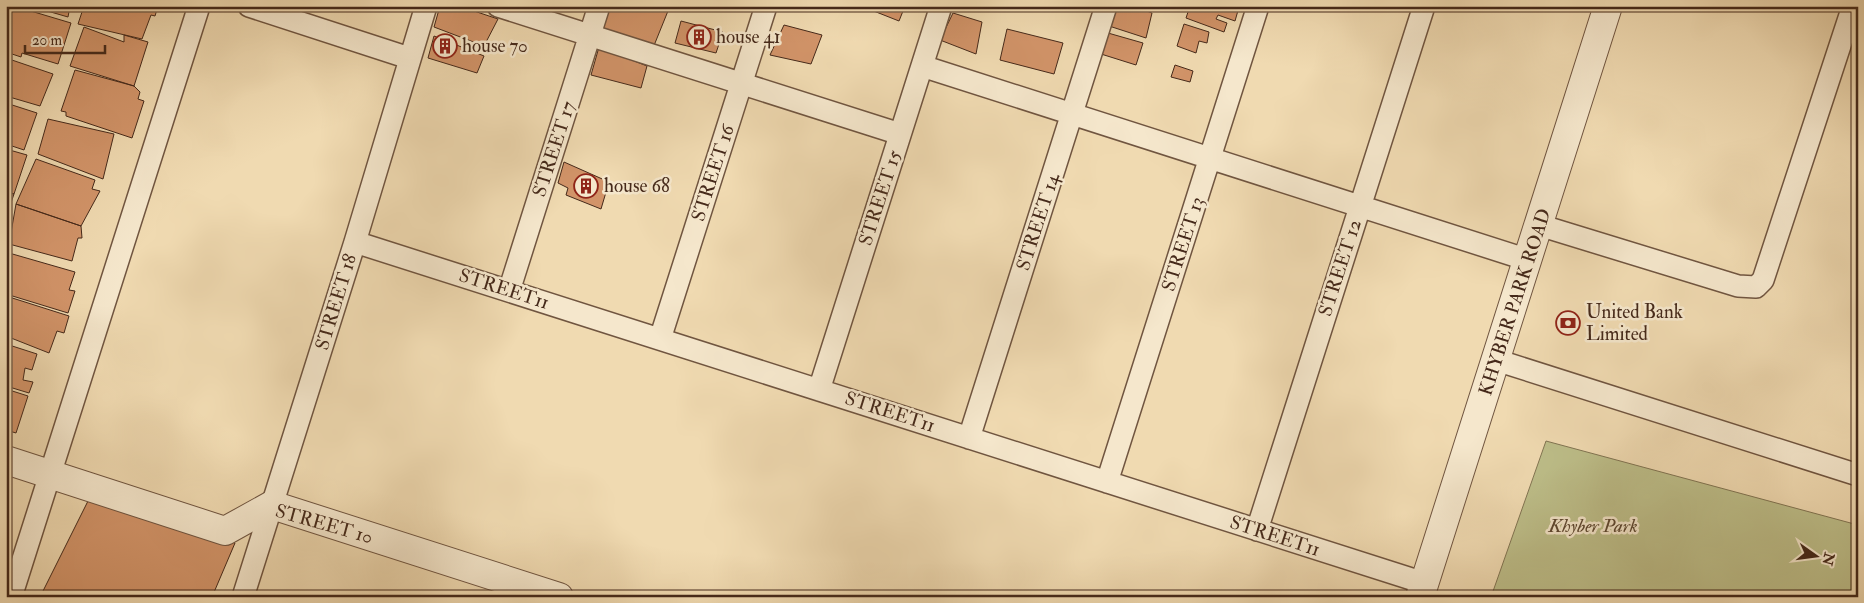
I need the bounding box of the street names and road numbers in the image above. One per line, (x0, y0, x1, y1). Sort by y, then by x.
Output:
street label: STREET 17 (527, 98, 581, 200)
street label: STREET 16 (686, 120, 740, 224)
street label: STREET 15 (853, 147, 907, 249)
street label: STREET 14 (1011, 170, 1065, 274)
street label: STREET 13 (1156, 194, 1210, 294)
street label: KHYBER PARK ROAD (1473, 206, 1557, 398)
street label: STREET 12 (1313, 217, 1367, 319)
street label: STREET 18 (310, 251, 362, 353)
street label: STREET11 (456, 263, 552, 315)
street label: STREET11 (842, 386, 938, 438)
street label: STREET 10 (273, 499, 375, 549)
street label: STREET11 (1227, 510, 1323, 562)

